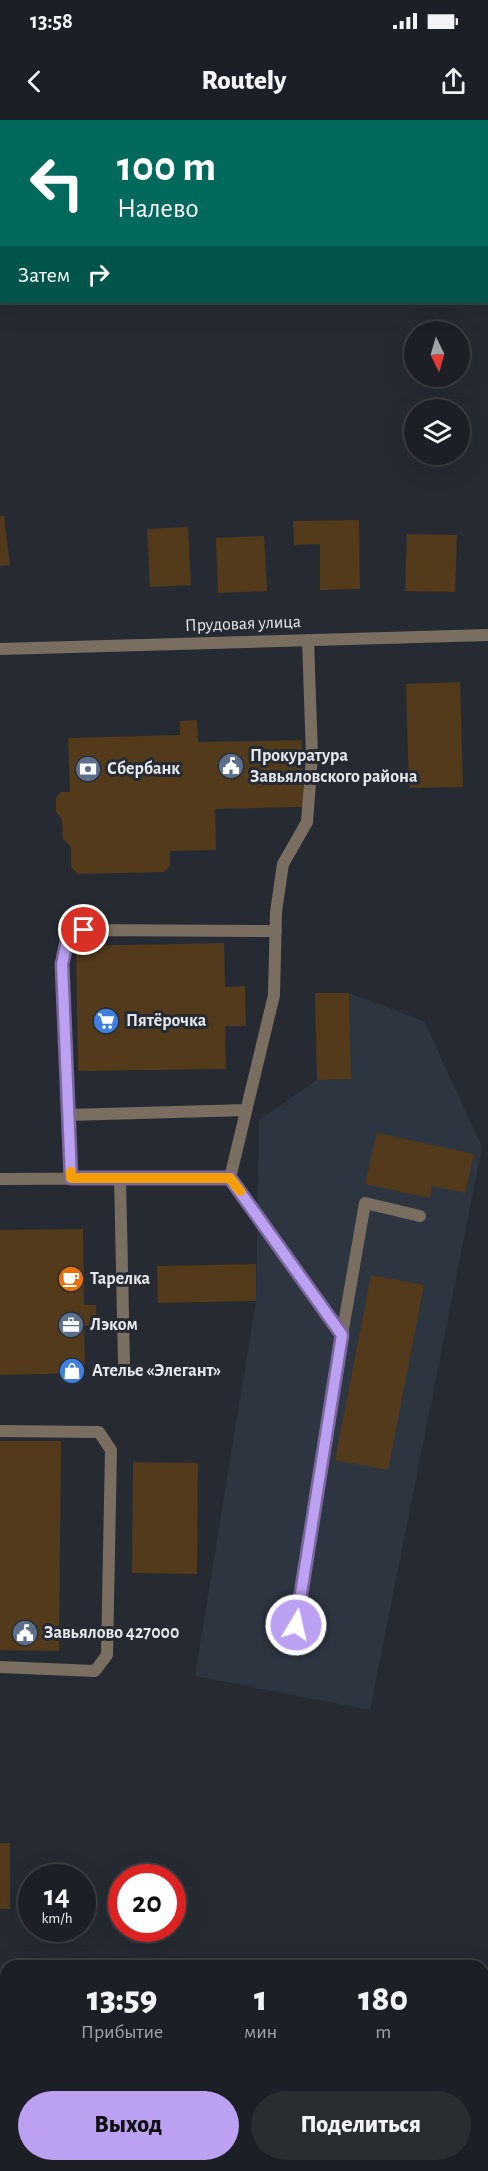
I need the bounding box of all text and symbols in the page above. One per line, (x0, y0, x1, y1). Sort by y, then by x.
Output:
text: 13:58 (30, 10, 73, 32)
icon: back (18, 65, 51, 98)
icon: share (437, 65, 470, 98)
text: Routely (202, 67, 286, 94)
icon: left (18, 144, 96, 222)
text: 100 m (117, 146, 216, 188)
text: Налево (117, 195, 199, 222)
icon: right (82, 258, 115, 291)
text: Затем (18, 264, 70, 286)
north arrow (404, 321, 470, 387)
map controls (404, 321, 470, 465)
button: layers (404, 399, 470, 465)
street label: Прудовая улица (185, 613, 301, 635)
place label: Прокуратура Завьяловского района (250, 747, 418, 786)
public building icon: Прокуратура Завьяловского района (216, 751, 246, 781)
bank icon: Сбербанк (73, 754, 103, 784)
place label: Сбербанк (107, 760, 180, 778)
pin (58, 904, 109, 955)
icon: arrive (67, 913, 100, 946)
supermarket icon: Пятёрочка (91, 1006, 121, 1036)
place label: Пятёрочка (126, 1012, 207, 1030)
cafe icon: Тарелка (56, 1264, 86, 1294)
place label: Тарелка (90, 1270, 151, 1288)
office icon: Лэком (56, 1310, 86, 1340)
place label: Лэком (90, 1316, 138, 1334)
shop icon: Ателье «Элегант» (57, 1356, 87, 1386)
place label: Ателье «Элегант» (92, 1362, 221, 1380)
position arrow (264, 1593, 328, 1657)
public building icon: Завьялово 427000 (10, 1618, 40, 1648)
place label: Завьялово 427000 (44, 1624, 179, 1642)
speed limit sign: 20 (108, 1864, 186, 1942)
text: 14 (44, 1881, 70, 1911)
text: km/h (42, 1911, 72, 1926)
text: 13:59 (87, 1981, 157, 2017)
text: 1 (254, 1981, 267, 2017)
text: 180 (358, 1981, 408, 2017)
text: Прибытие (81, 2022, 163, 2042)
text: мин (244, 2022, 277, 2042)
text: m (375, 2022, 391, 2042)
button: Выход (18, 2091, 239, 2160)
button: Поделиться (251, 2091, 471, 2160)

